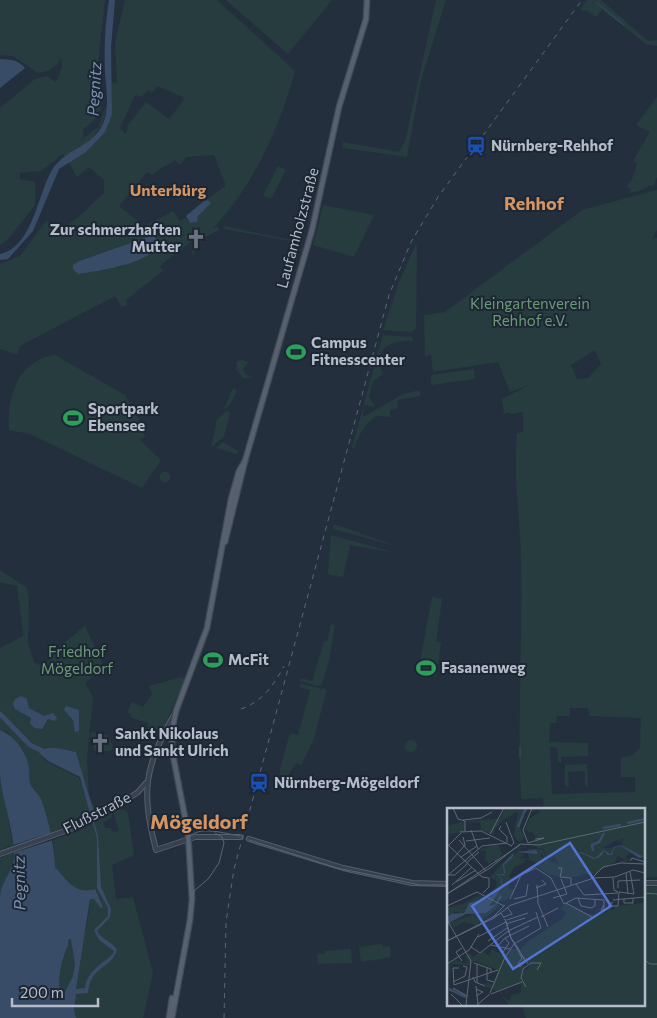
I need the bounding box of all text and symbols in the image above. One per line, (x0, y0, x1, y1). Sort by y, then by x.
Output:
water label: Pegnitz (83, 61, 104, 117)
station icon: Nürnberg-Rehhof (465, 135, 487, 157)
place label: Nürnberg-Rehhof (491, 136, 614, 154)
street label: Laufamholzstraße (272, 165, 322, 290)
district label: Unterbürg (130, 180, 207, 199)
district label: Rehhof (504, 192, 565, 214)
place label: Zur schmerzhaften Mutter (50, 220, 181, 255)
church icon: Zur schmerzhaften Mutter (185, 228, 207, 250)
park label: Kleingartenverein Rehhof e.V. (470, 294, 590, 329)
place label: Campus Fitnesscenter (311, 333, 405, 368)
sports icon: Campus Fitnesscenter (285, 341, 307, 363)
place label: Sportpark Ebensee (88, 399, 159, 434)
sports icon: Sportpark Ebensee (62, 407, 84, 429)
park label: Friedhof Mögeldorf (41, 642, 113, 677)
sports icon: McFit (202, 649, 224, 671)
place label: McFit (228, 650, 269, 668)
sports icon: Fasanenweg (415, 657, 437, 679)
place label: Fasanenweg (441, 658, 526, 676)
place label: Sankt Nikolaus und Sankt Ulrich (115, 724, 229, 759)
church icon: Sankt Nikolaus und Sankt Ulrich (89, 732, 111, 754)
station icon: Nürnberg-Mögeldorf (248, 772, 270, 794)
place label: Nürnberg-Mögeldorf (274, 773, 420, 791)
street label: Flußstraße (60, 787, 133, 837)
inset map (447, 808, 644, 1006)
district label: Mögeldorf (150, 809, 249, 833)
water label: Pegnitz (9, 855, 28, 911)
scale bar (12, 976, 99, 1008)
text: 200 m (20, 983, 64, 1001)

